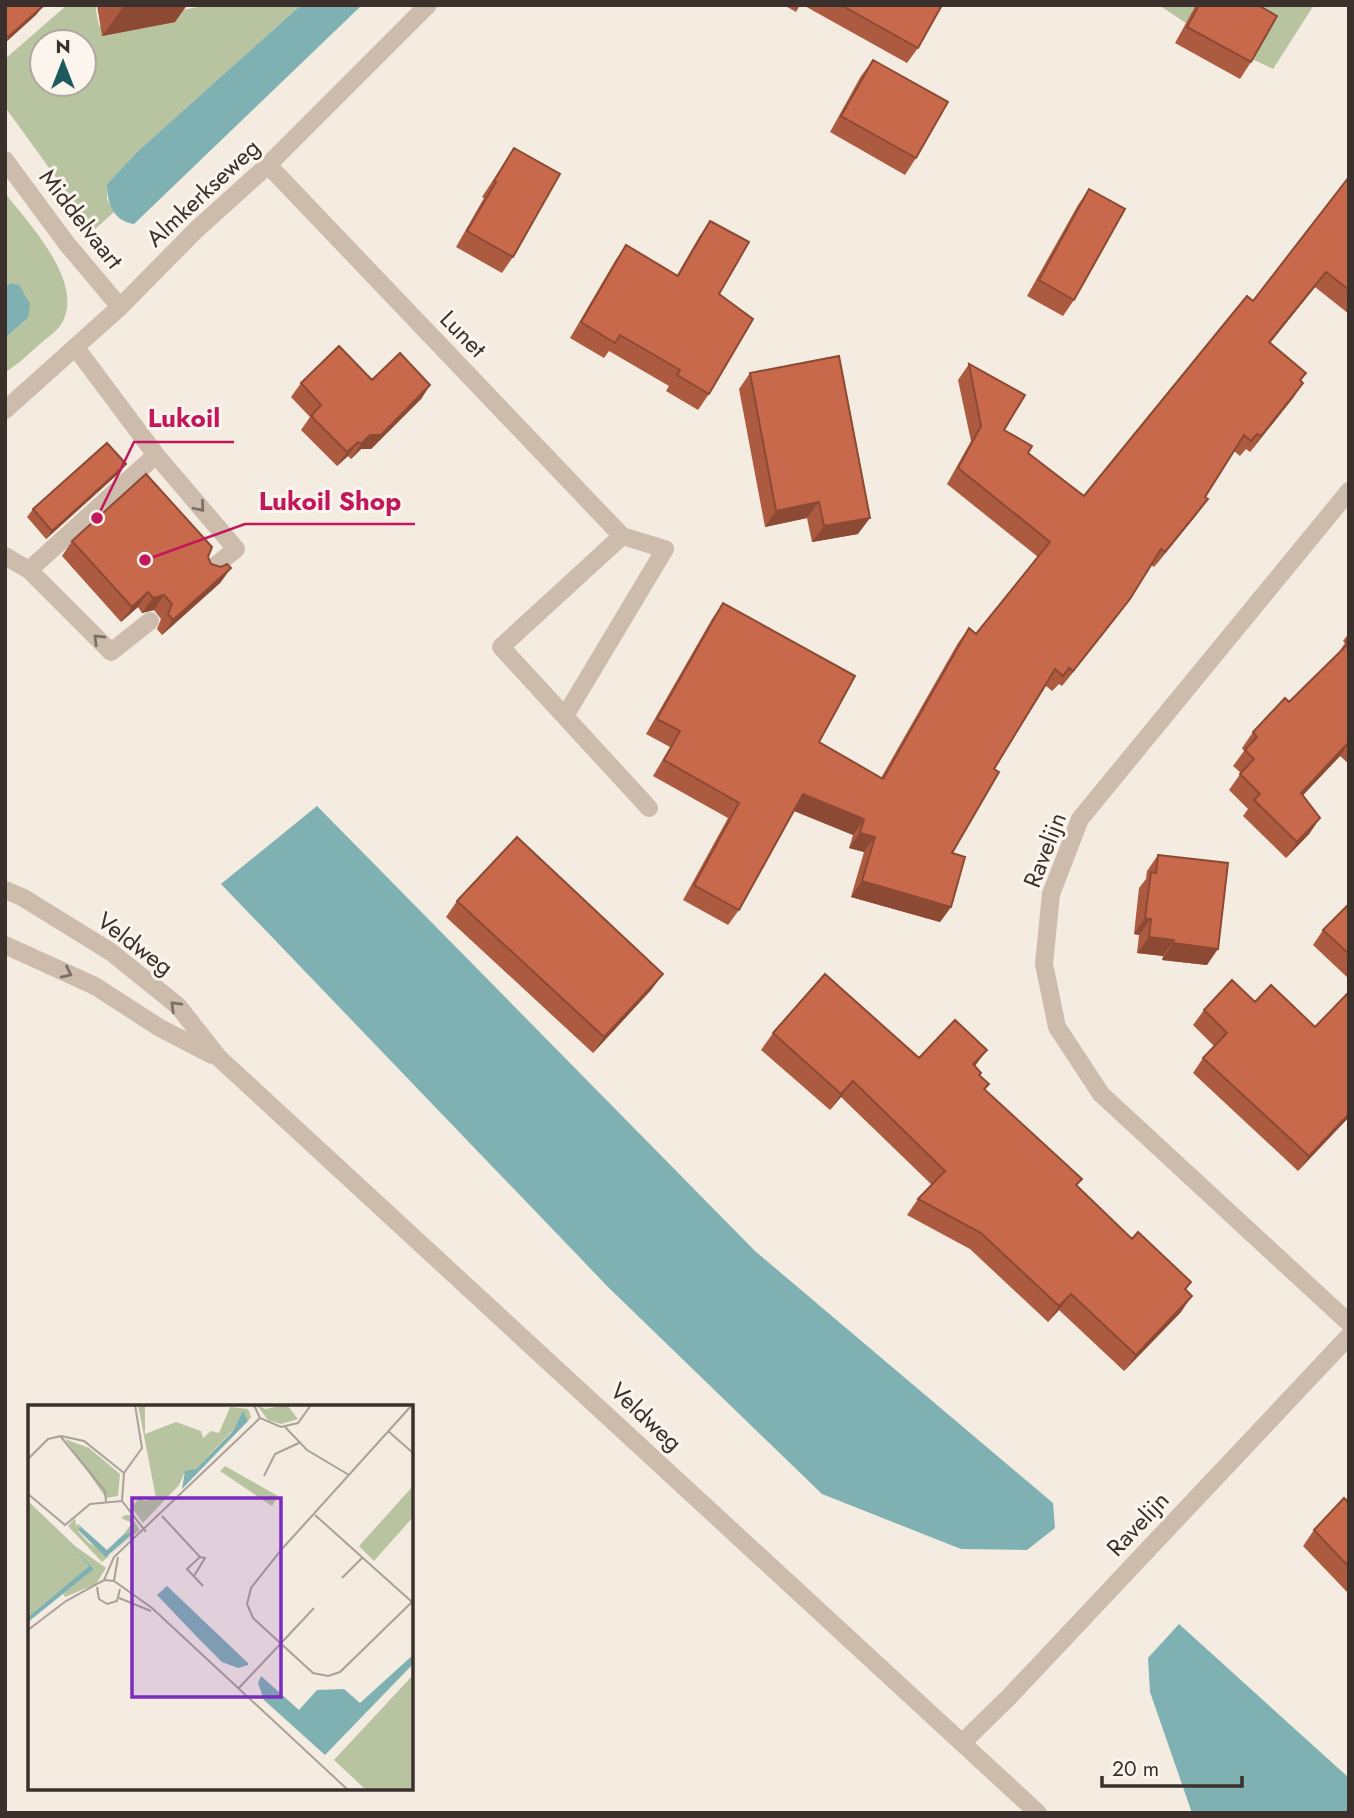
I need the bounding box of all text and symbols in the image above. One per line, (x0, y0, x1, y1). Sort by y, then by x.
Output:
north arrow (28, 28, 98, 98)
text: N (55, 33, 71, 60)
street label: Almkerkseweg (138, 130, 268, 255)
street label: Middelvaart (31, 161, 132, 276)
street label: Lunet (432, 302, 495, 365)
callout: Lukoil (134, 395, 234, 442)
text: Lukoil (148, 399, 220, 437)
callout: Lukoil Shop (245, 477, 415, 524)
text: Lukoil Shop (259, 482, 401, 520)
one-way arrow (192, 499, 205, 511)
one-way arrow (93, 634, 106, 647)
street label: Ravelijn (1014, 807, 1075, 892)
street label: Veldweg (90, 903, 181, 984)
one-way arrow (60, 965, 72, 979)
one-way arrow (171, 1001, 184, 1014)
street label: Veldweg (602, 1374, 690, 1459)
inset map (28, 1405, 413, 1790)
street label: Ravelijn (1098, 1483, 1177, 1564)
scale bar (1102, 1744, 1242, 1788)
text: 20 m (1112, 1754, 1159, 1784)

